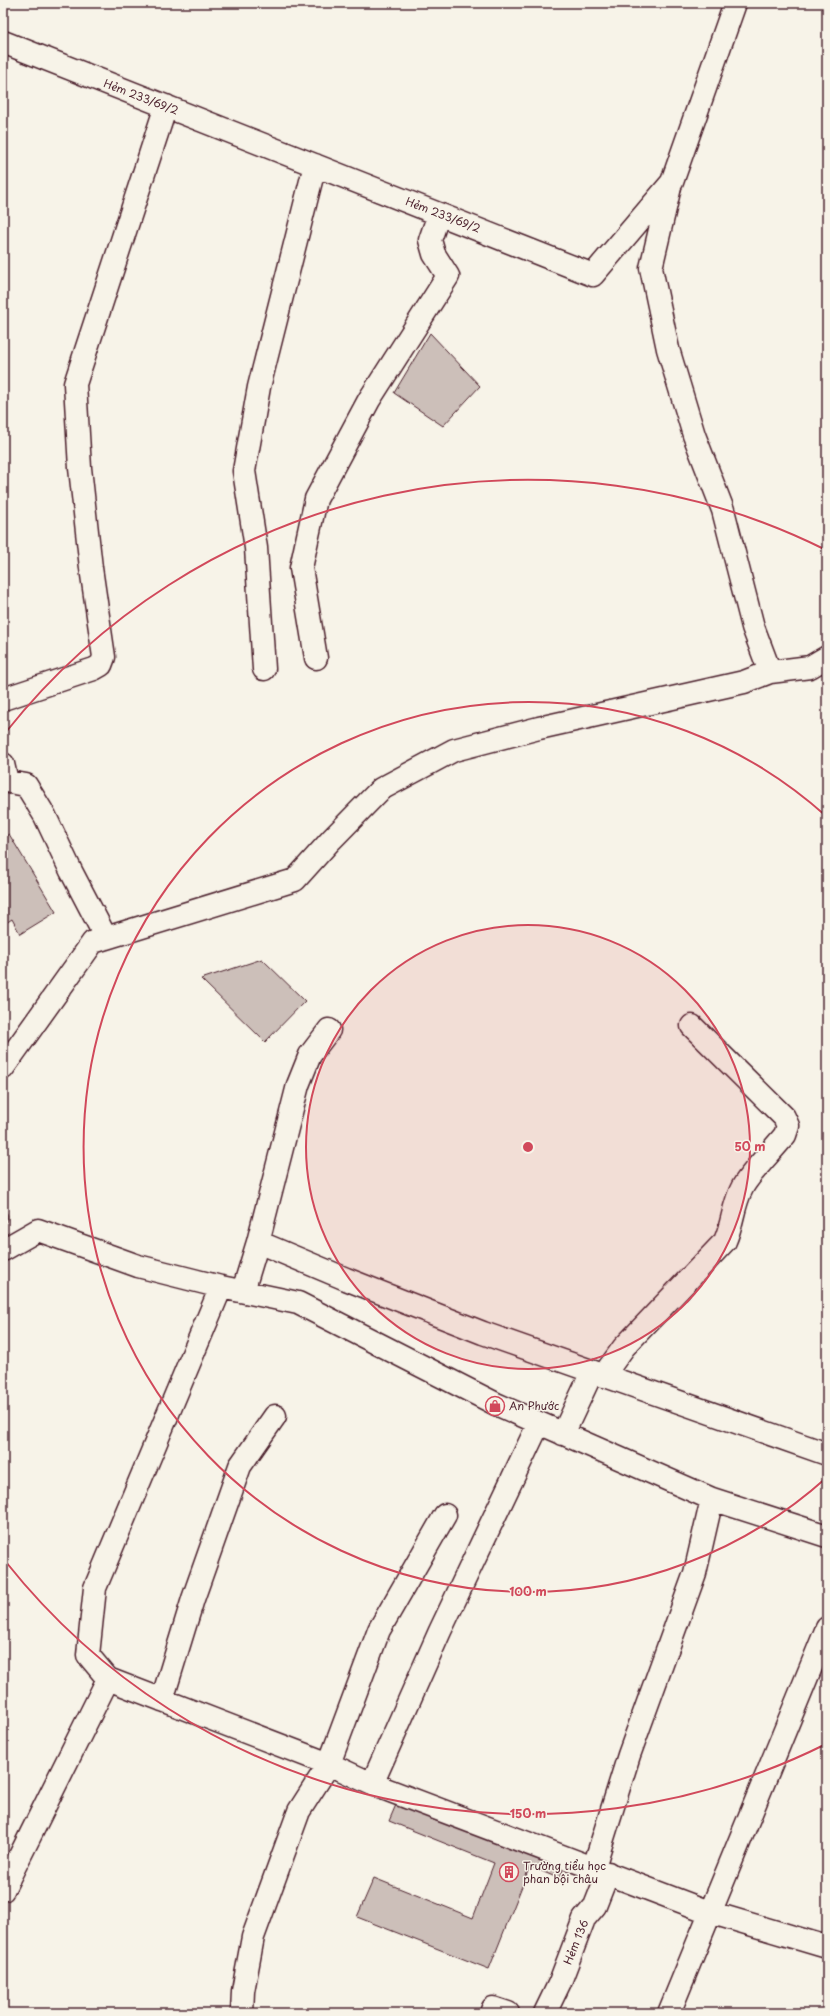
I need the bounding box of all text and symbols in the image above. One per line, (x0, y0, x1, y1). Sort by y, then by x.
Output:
street label: Hẻm 233/69/2 (101, 74, 181, 119)
street label: Hẻm 233/69/2 (403, 192, 483, 237)
text: 50 m (734, 1137, 766, 1155)
centre of rings (521, 1140, 535, 1154)
shop icon: An Phước (484, 1395, 506, 1417)
place label: An Phước (509, 1397, 559, 1414)
text: 100 m (509, 1582, 547, 1600)
text: 150 m (510, 1804, 546, 1822)
place label: Trường tiểu học phan bội châu (523, 1857, 606, 1887)
building icon: Trường tiểu học phan bội châu (498, 1861, 520, 1883)
street label: Hẻm 136 (559, 1916, 592, 1967)

